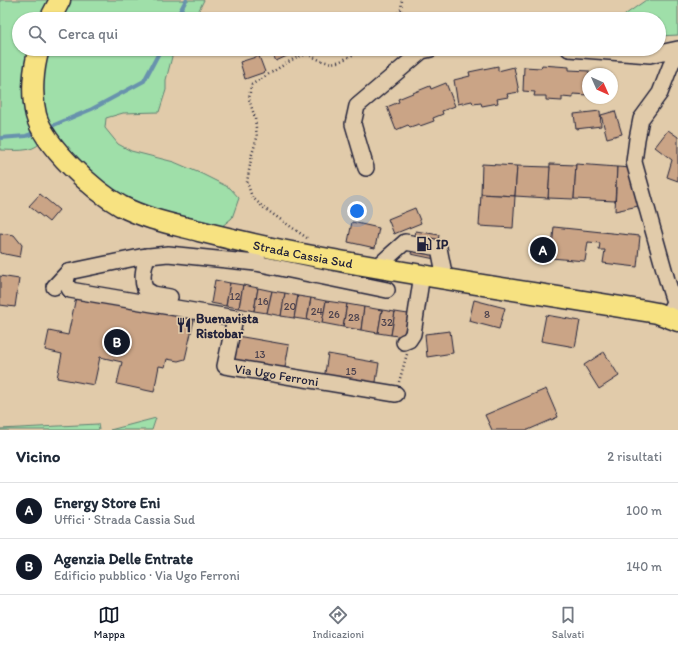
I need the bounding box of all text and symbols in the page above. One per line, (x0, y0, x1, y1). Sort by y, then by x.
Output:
search box (12, 12, 666, 56)
icon: search (26, 23, 48, 45)
text: Cerca qui (58, 25, 118, 43)
north arrow (582, 68, 618, 104)
your location (347, 201, 367, 221)
fuel station icon: IP (415, 235, 433, 253)
pin: A (530, 235, 556, 265)
street label: Strada Cassia Sud (252, 237, 354, 271)
place label: IP (436, 237, 449, 252)
house number: 12 (230, 290, 241, 303)
house number: 16 (258, 295, 269, 308)
house number: 20 (284, 300, 297, 313)
house number: 24 (311, 305, 324, 318)
house number: 26 (328, 308, 340, 321)
house number: 8 (484, 308, 490, 321)
place label: Buenavista Ristobar (196, 311, 259, 341)
house number: 28 (348, 311, 360, 324)
restaurant icon: Buenavista Ristobar (175, 316, 193, 334)
house number: 32 (381, 316, 393, 329)
pin: B (104, 327, 130, 357)
house number: 13 (254, 348, 266, 361)
street label: Via Ugo Ferroni (234, 360, 320, 389)
house number: 15 (346, 365, 357, 378)
text: Vicino (16, 446, 60, 466)
text: 2 risultati (607, 449, 662, 464)
text: Energy Store Eni (54, 494, 160, 512)
text: A (25, 503, 33, 518)
text: 100 m (626, 503, 662, 518)
text: Uffici · Strada Cassia Sud (54, 512, 195, 527)
text: Agenzia Delle Entrate (54, 550, 193, 568)
text: B (25, 559, 33, 574)
text: 140 m (626, 559, 662, 574)
text: Edificio pubblico · Via Ugo Ferroni (54, 568, 240, 583)
tab: Mappa (94, 604, 125, 641)
tab: Indicazioni (312, 604, 364, 641)
tab: Salvati (552, 604, 584, 641)

